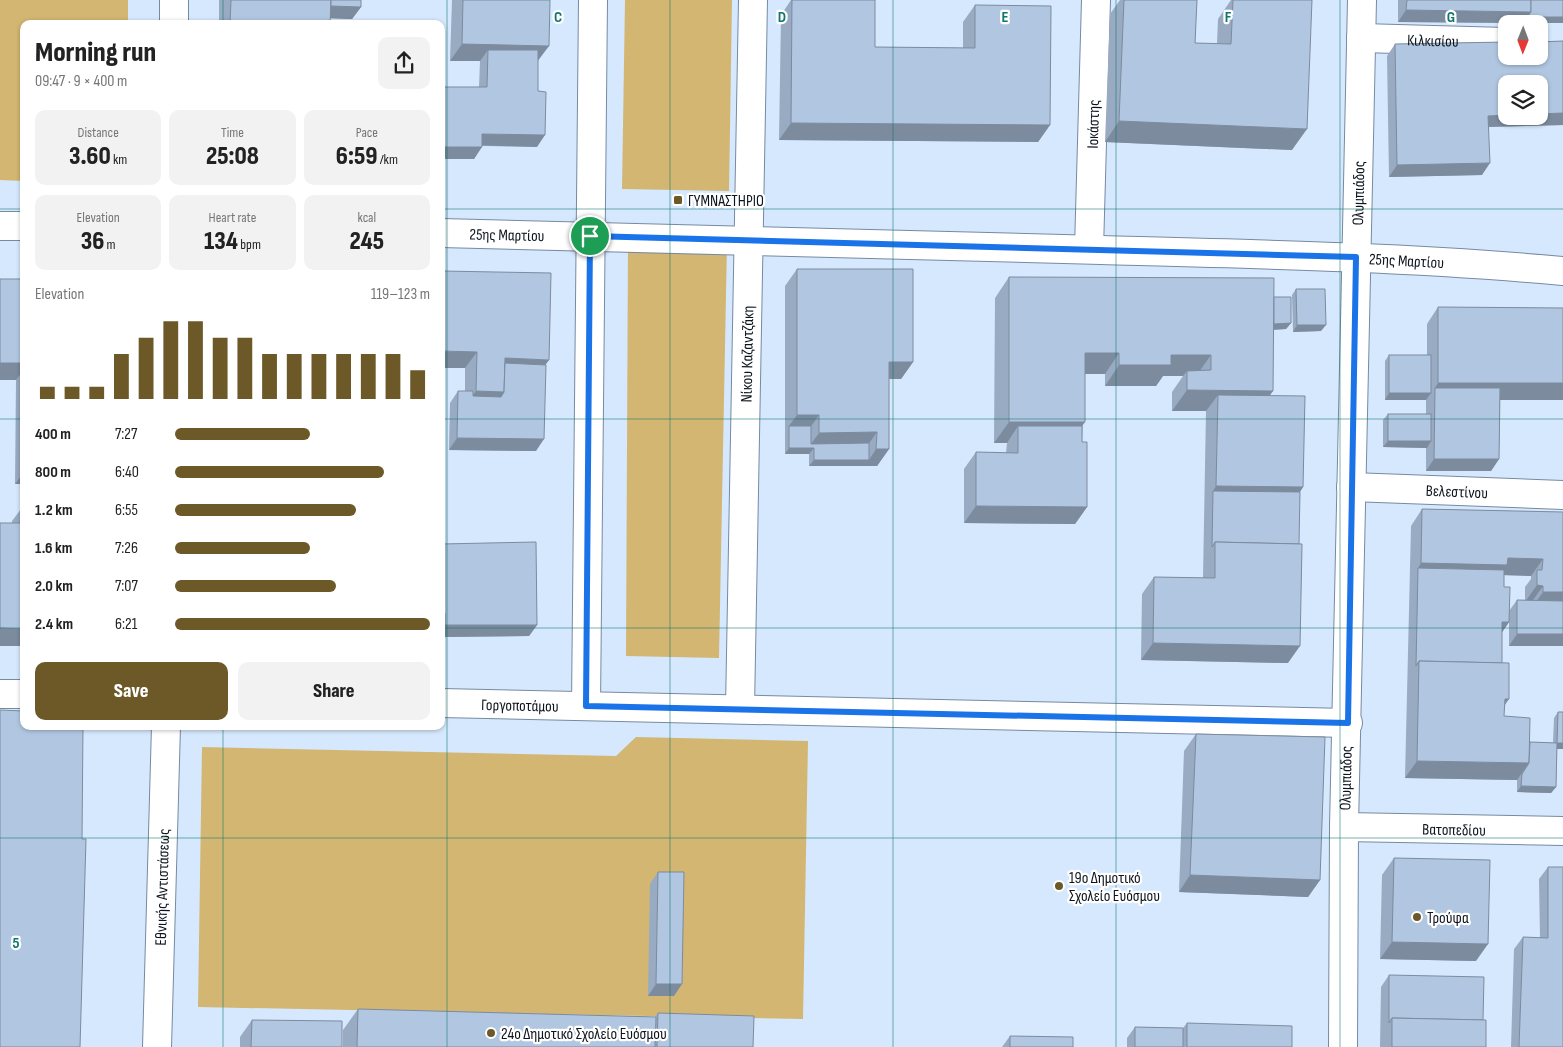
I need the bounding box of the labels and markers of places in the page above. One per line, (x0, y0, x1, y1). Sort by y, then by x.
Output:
place label: ΓΥΜΝΑΣΤΗΡΙΟ (688, 192, 764, 211)
marker: ΓΥΜΝΑΣΤΗΡΙΟ (672, 194, 684, 206)
pin (569, 215, 611, 257)
place label: 19ο Δημοτικό Σχολείο Ευόσμου (1069, 869, 1160, 906)
marker: 19ο Δημοτικό Σχολείο Ευόσμου (1053, 880, 1065, 892)
place label: Τρούφα (1427, 909, 1469, 928)
marker: Τρούφα (1411, 911, 1423, 923)
place label: 24ο Δημοτικό Σχολείο Ευόσμου (501, 1025, 667, 1044)
marker: 24ο Δημοτικό Σχολείο Ευόσμου (485, 1027, 497, 1039)

